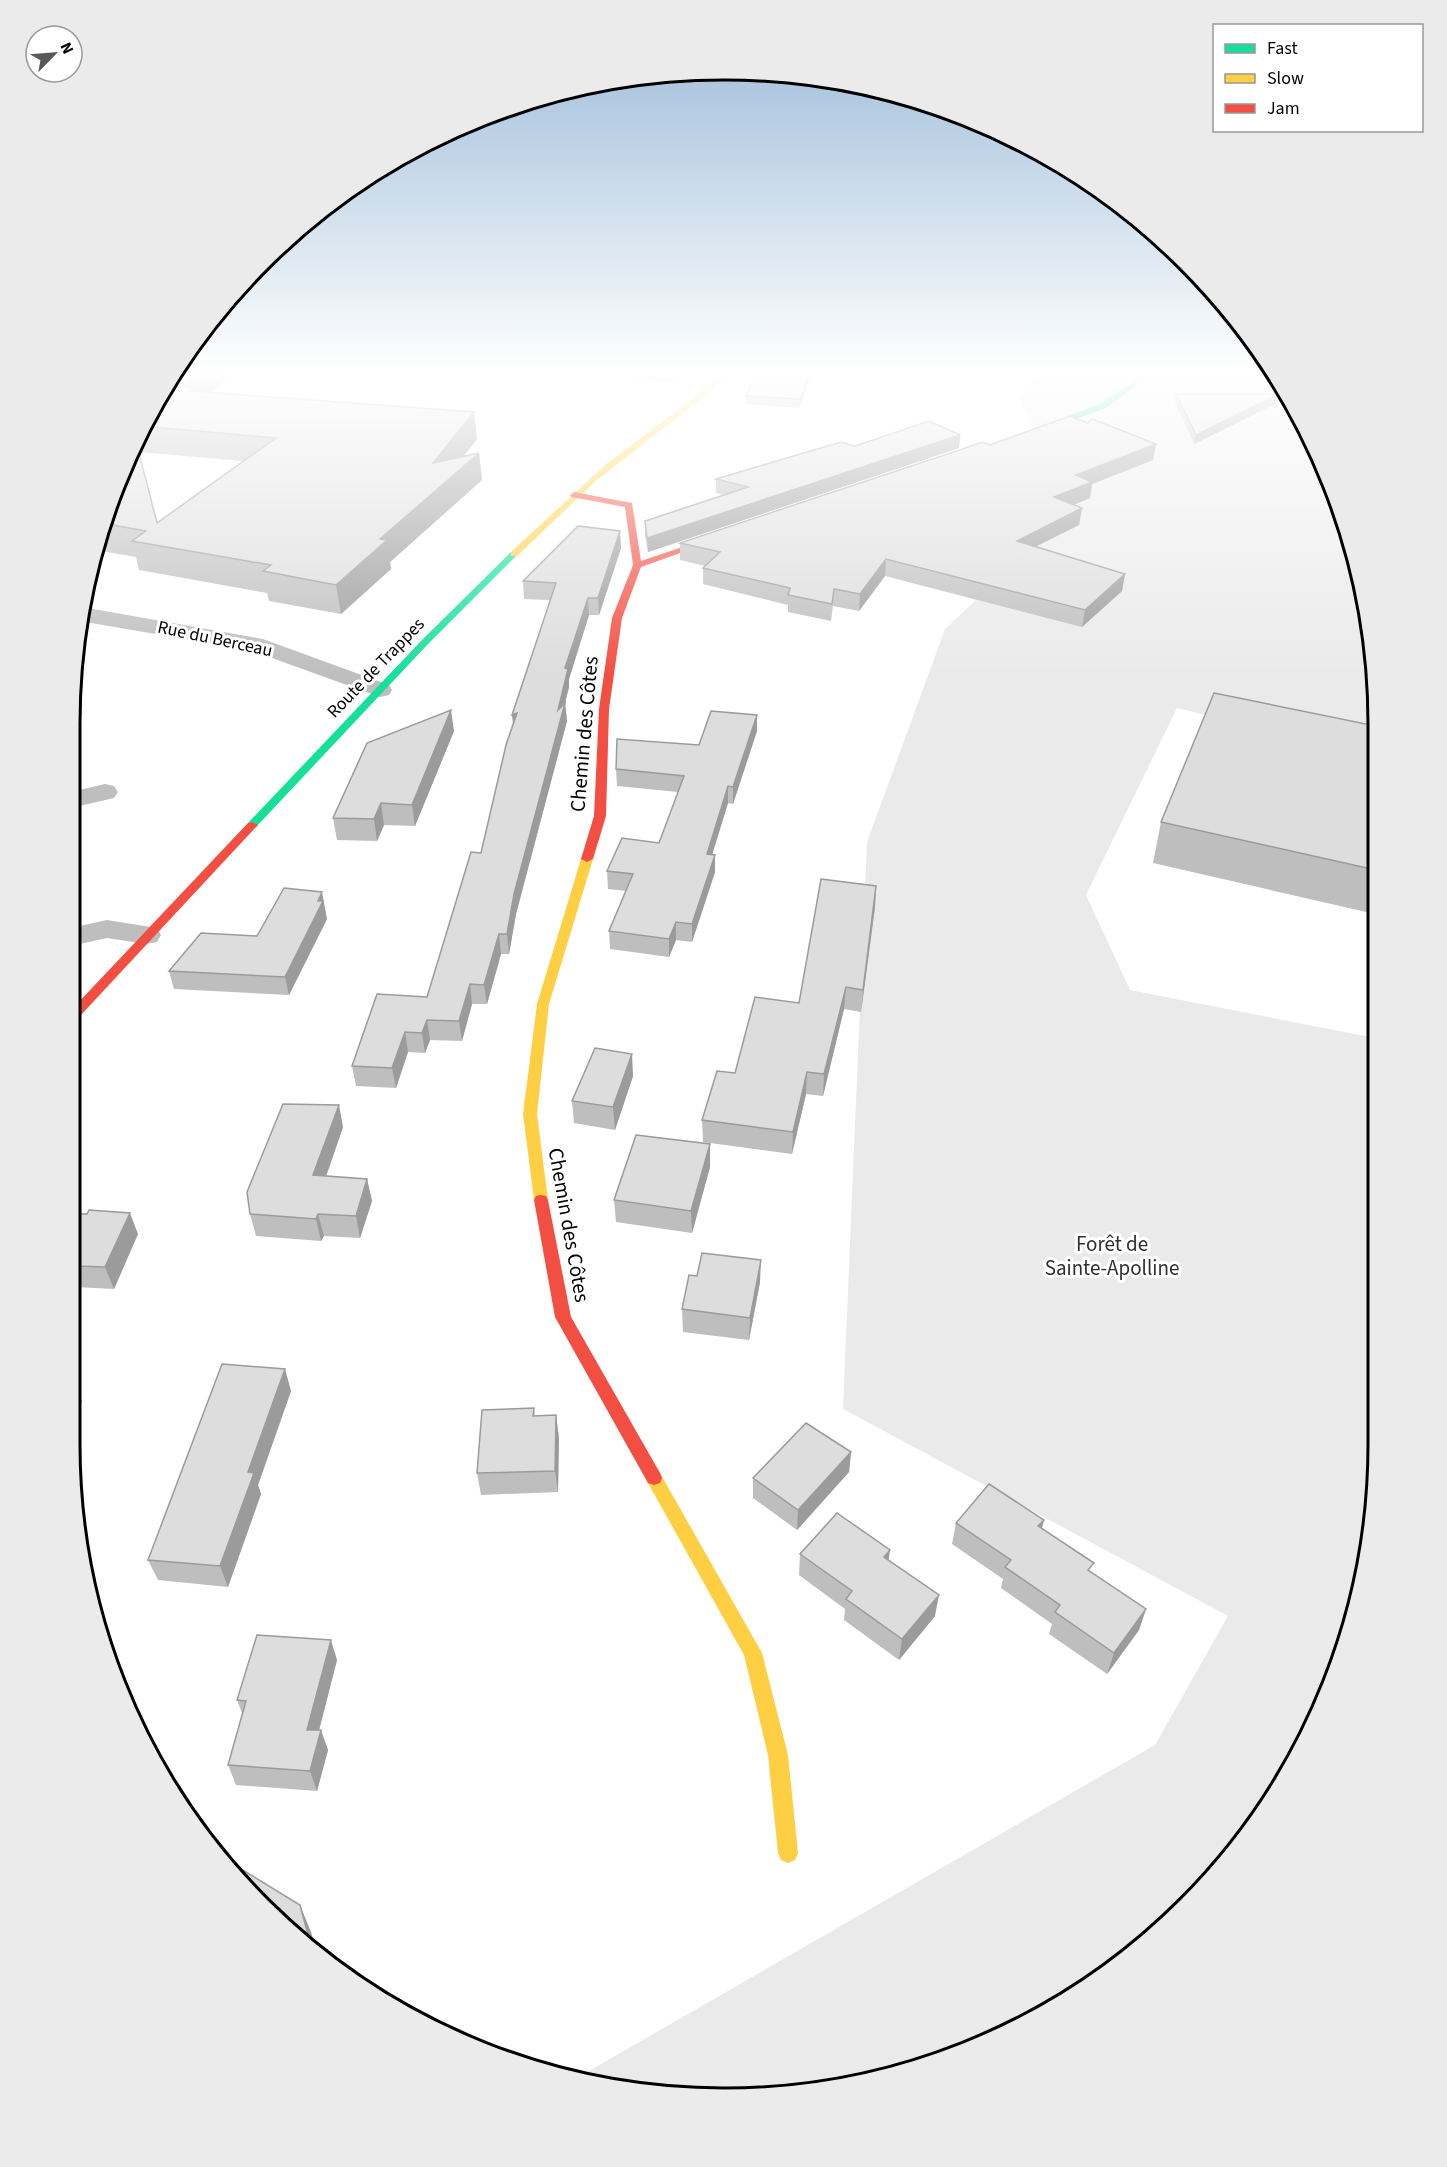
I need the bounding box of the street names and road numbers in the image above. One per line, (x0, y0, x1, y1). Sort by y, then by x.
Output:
street label: Route de Trappes (322, 612, 430, 724)
street label: Rue du Berceau (155, 615, 275, 663)
street label: Chemin des Côtes (562, 655, 606, 813)
street label: Chemin des Côtes (541, 1145, 597, 1305)

